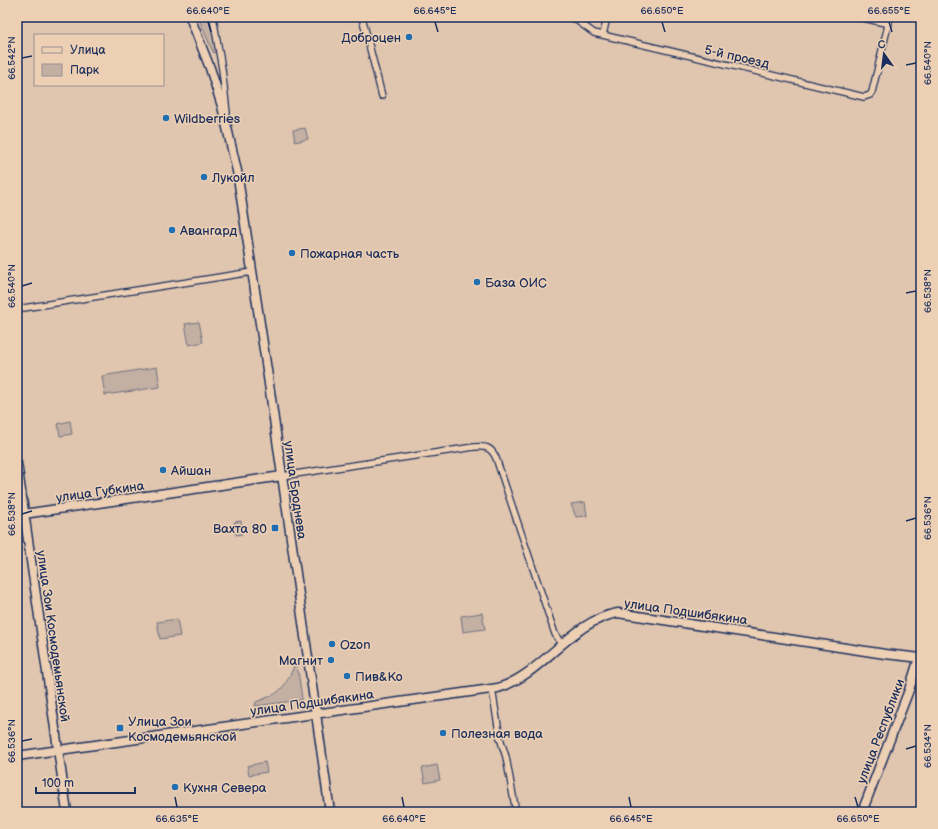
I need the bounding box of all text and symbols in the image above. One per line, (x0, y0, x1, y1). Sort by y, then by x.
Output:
text: 66.640°E (186, 5, 230, 17)
text: 66.645°E (413, 5, 457, 17)
text: 66.650°E (640, 5, 684, 17)
text: 66.655°E (868, 5, 911, 17)
place label: Доброцен (342, 30, 401, 46)
marker: Доброцен (404, 32, 414, 42)
legend (34, 34, 164, 86)
north arrow (864, 34, 904, 74)
text: 66.542°N (6, 36, 18, 80)
text: С (876, 37, 887, 52)
text: 66.540°N (922, 41, 934, 85)
street label: 5-й проезд (703, 42, 771, 72)
text: Улица (70, 43, 106, 58)
text: Парк (70, 63, 100, 78)
place label: Wildberries (174, 111, 241, 127)
marker: Wildberries (161, 113, 171, 123)
place label: Лукойл (211, 170, 255, 186)
marker: Лукойл (199, 172, 209, 182)
place label: Авангард (179, 223, 237, 239)
marker: Авангард (167, 225, 177, 235)
place label: Пожарная часть (300, 246, 400, 262)
marker: Пожарная часть (287, 248, 297, 258)
text: 66.540°N (6, 264, 18, 308)
text: 66.538°N (922, 269, 934, 313)
place label: База ОИС (485, 275, 547, 291)
marker: База ОИС (472, 277, 482, 287)
street label: улица Броднева (280, 440, 310, 541)
place label: Айшан (170, 463, 211, 479)
marker: Айшан (158, 465, 168, 475)
street label: улица Губкина (55, 478, 146, 506)
text: 66.538°N (6, 492, 18, 536)
text: 66.536°N (922, 496, 934, 540)
place label: Вахта 80 (213, 521, 267, 537)
marker: Вахта 80 (270, 523, 280, 533)
street label: улица Зои Космодемьянской (33, 549, 73, 723)
street label: улица Подшибякина (623, 595, 749, 629)
place label: Ozon (340, 637, 370, 653)
marker: Ozon (327, 639, 337, 649)
place label: Магнит (279, 653, 323, 669)
marker: Магнит (326, 655, 336, 665)
place label: Пив&Ко (355, 669, 403, 685)
marker: Пив&Ко (342, 671, 352, 681)
street label: улица Республики (854, 677, 908, 786)
street label: улица Подшибякина (249, 686, 375, 720)
place label: Улица Зои Космодемьянской (128, 714, 237, 745)
text: 66.536°N (6, 719, 18, 763)
marker: Улица Зои Космодемьянской (115, 723, 125, 733)
text: 66.534°N (922, 724, 934, 768)
place label: Полезная вода (451, 726, 543, 742)
marker: Полезная вода (438, 728, 448, 738)
scale bar (36, 769, 135, 795)
text: 100 m (42, 776, 74, 791)
place label: Кухня Севера (183, 780, 267, 796)
marker: Кухня Севера (170, 782, 180, 792)
text: 66.635°E (155, 813, 199, 825)
text: 66.640°E (382, 813, 426, 825)
text: 66.645°E (609, 813, 653, 825)
text: 66.650°E (836, 813, 880, 825)

